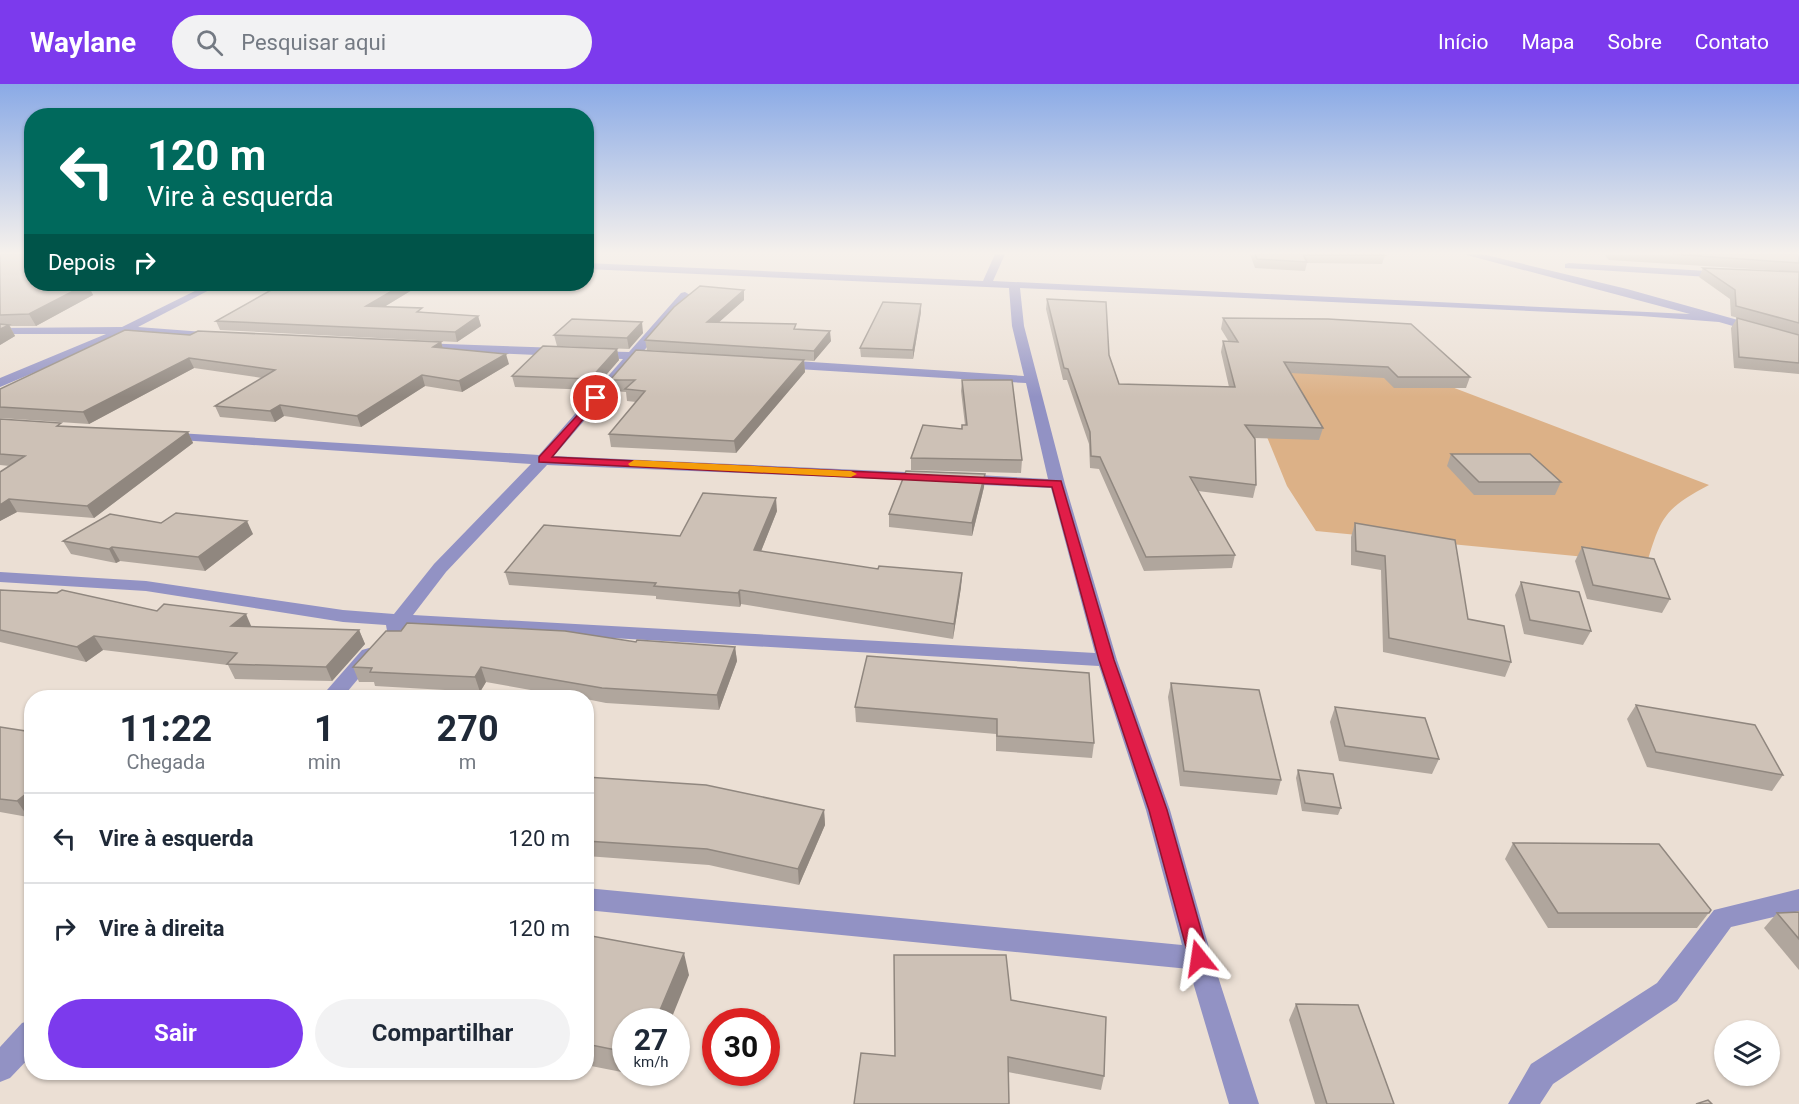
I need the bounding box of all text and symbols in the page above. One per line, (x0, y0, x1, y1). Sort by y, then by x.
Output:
search box (172, 15, 592, 69)
text: Waylane (30, 26, 136, 59)
icon: search (193, 26, 226, 59)
text: Pesquisar aqui (241, 30, 386, 55)
text: Início (1438, 30, 1489, 54)
text: Mapa (1522, 30, 1575, 54)
text: Sobre (1608, 30, 1662, 54)
text: Contato (1695, 30, 1769, 54)
text: 120 m (147, 131, 266, 180)
icon: left (48, 132, 126, 210)
text: Vire à esquerda (147, 181, 334, 213)
icon: right (128, 246, 161, 279)
text: Depois (48, 250, 116, 275)
pin (570, 372, 621, 423)
icon: arrive (579, 381, 612, 414)
text: 11:22 (119, 708, 212, 750)
text: 1 (314, 708, 335, 750)
text: 270 (437, 708, 499, 750)
text: Chegada (126, 750, 205, 774)
text: min (308, 750, 341, 774)
text: m (459, 750, 476, 774)
icon: left (48, 822, 81, 855)
text: Vire à esquerda (99, 826, 253, 851)
text: 120 m (508, 826, 570, 851)
icon: right (48, 912, 81, 945)
text: Vire à direita (99, 916, 225, 941)
text: 120 m (508, 916, 570, 941)
position arrow (1167, 926, 1231, 990)
button: Sair (48, 999, 303, 1068)
button: Compartilhar (315, 999, 570, 1068)
speed limit sign: 30 (702, 1008, 780, 1086)
map controls (1714, 1020, 1780, 1086)
button: layers (1714, 1020, 1780, 1086)
text: 27 (634, 1022, 668, 1057)
text: km/h (633, 1053, 669, 1071)

